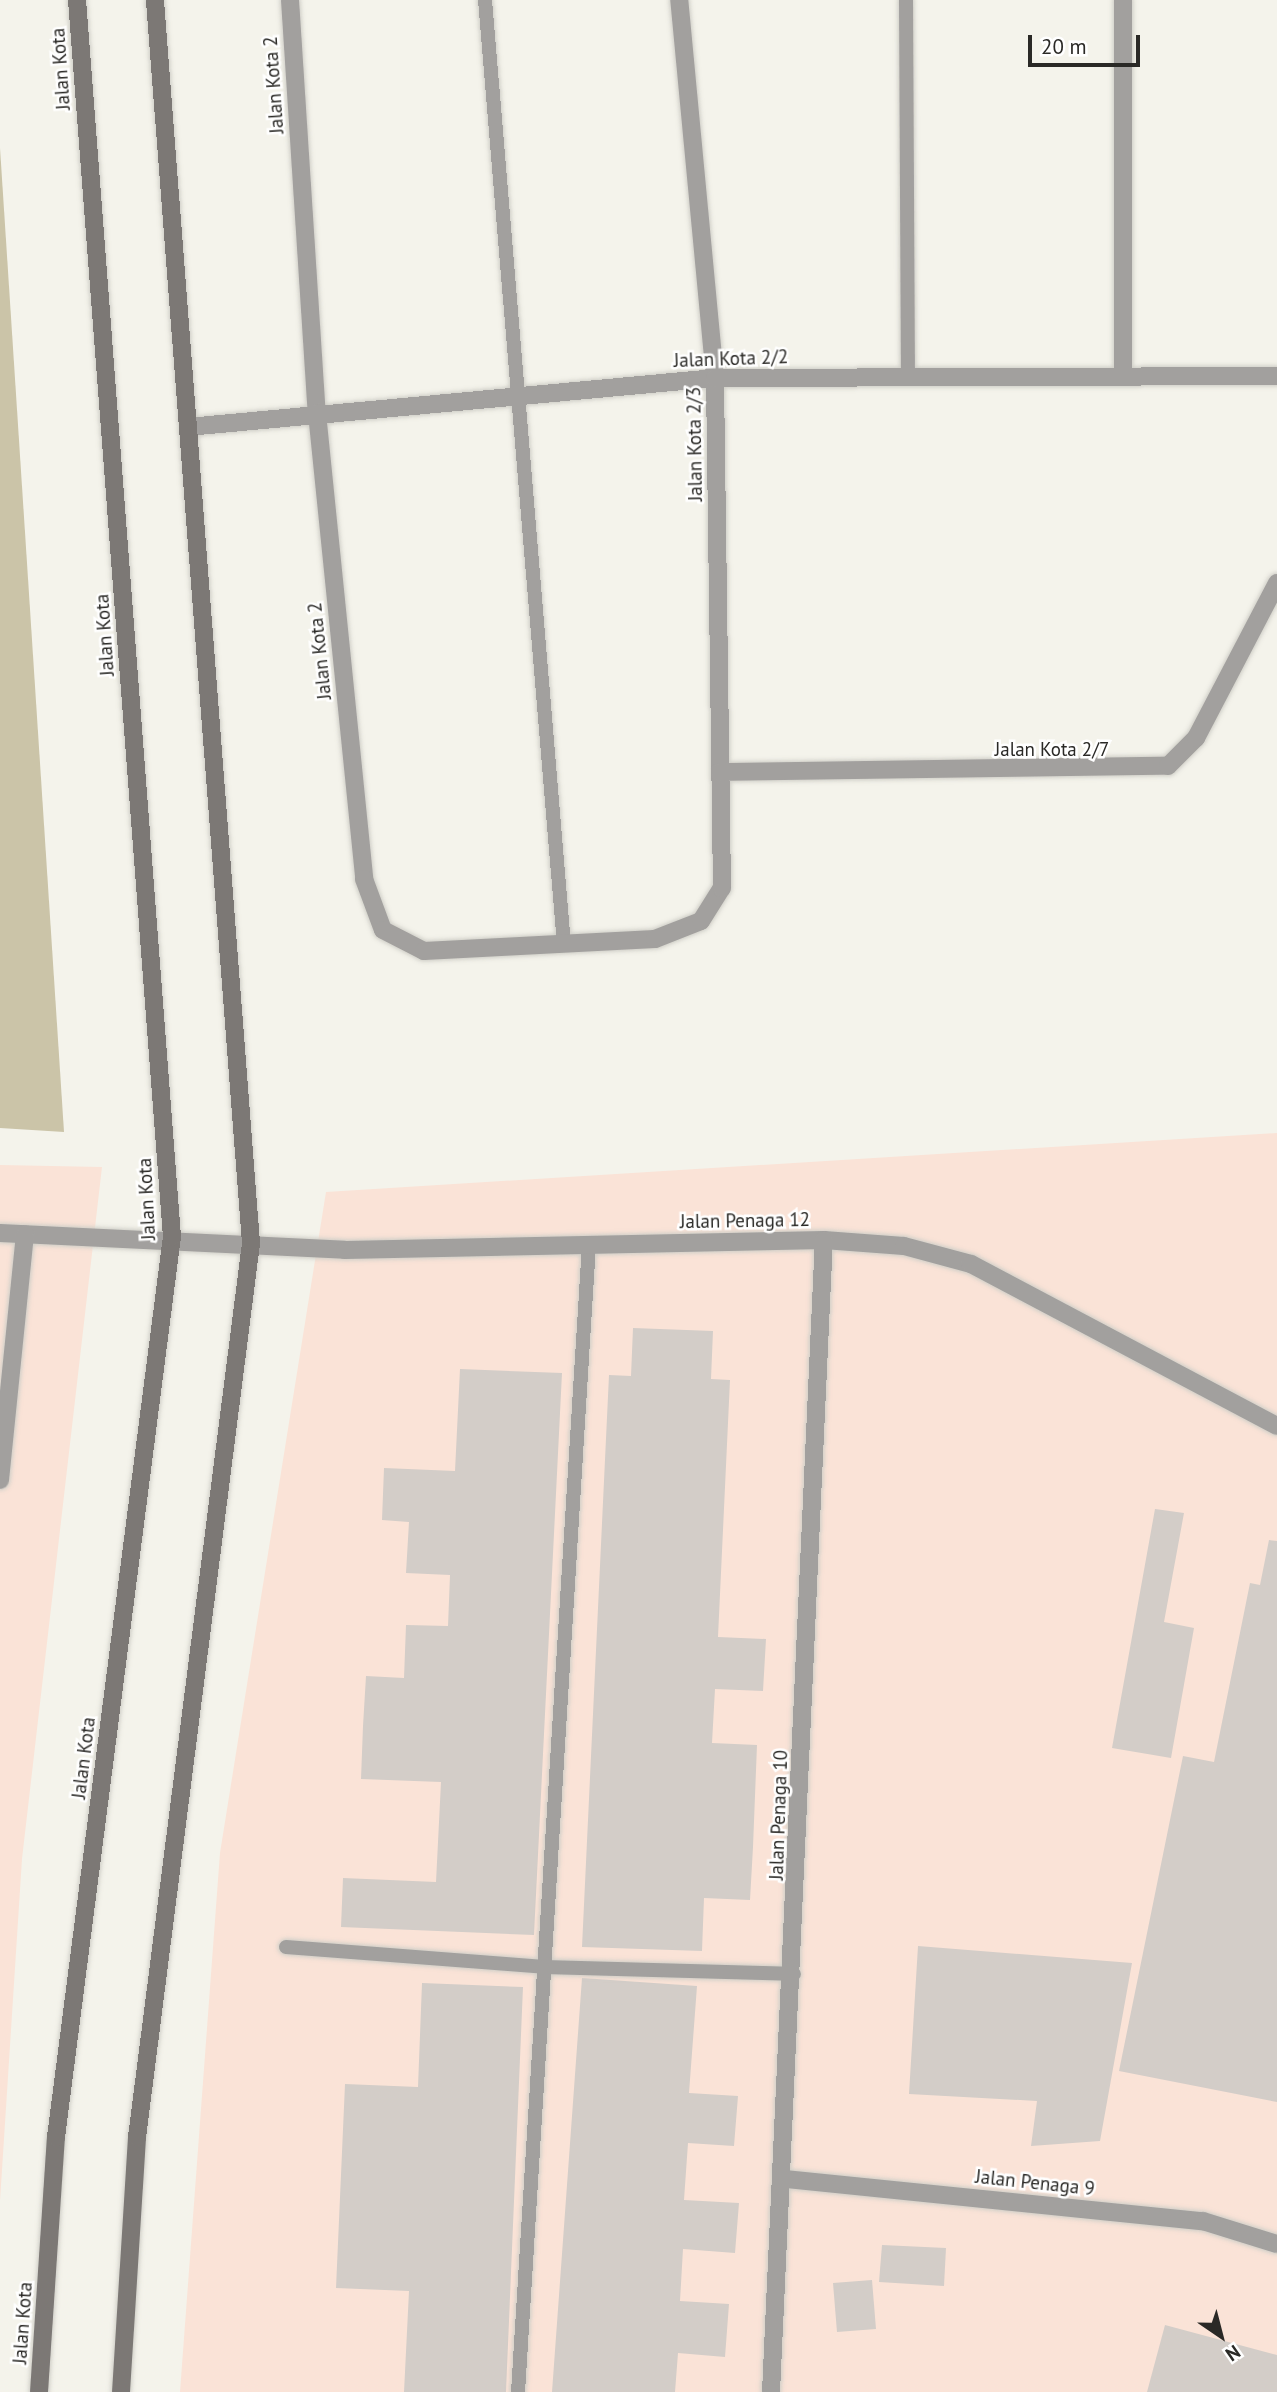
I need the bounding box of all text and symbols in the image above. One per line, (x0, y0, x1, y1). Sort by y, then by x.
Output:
scale bar (1032, 21, 1144, 65)
street label: Jalan Kota (47, 27, 75, 111)
text: 20 m (1041, 33, 1087, 60)
street label: Jalan Kota 2 (259, 36, 289, 134)
street label: Jalan Kota 2/2 (673, 346, 789, 372)
street label: Jalan Kota 2/3 (683, 386, 707, 502)
street label: Jalan Kota (91, 593, 119, 677)
street label: Jalan Kota 2 (304, 601, 336, 701)
street label: Jalan Kota 2/7 (995, 739, 1109, 761)
street label: Jalan Kota (133, 1157, 161, 1241)
street label: Jalan Penaga 12 (680, 1208, 810, 1234)
street label: Jalan Kota (68, 1716, 100, 1800)
street label: Jalan Penaga 10 (765, 1750, 793, 1880)
street label: Jalan Penaga 9 (974, 2165, 1096, 2201)
street label: Jalan Kota (9, 2281, 37, 2365)
north arrow (1186, 2301, 1256, 2371)
text: N (1221, 2340, 1245, 2367)

